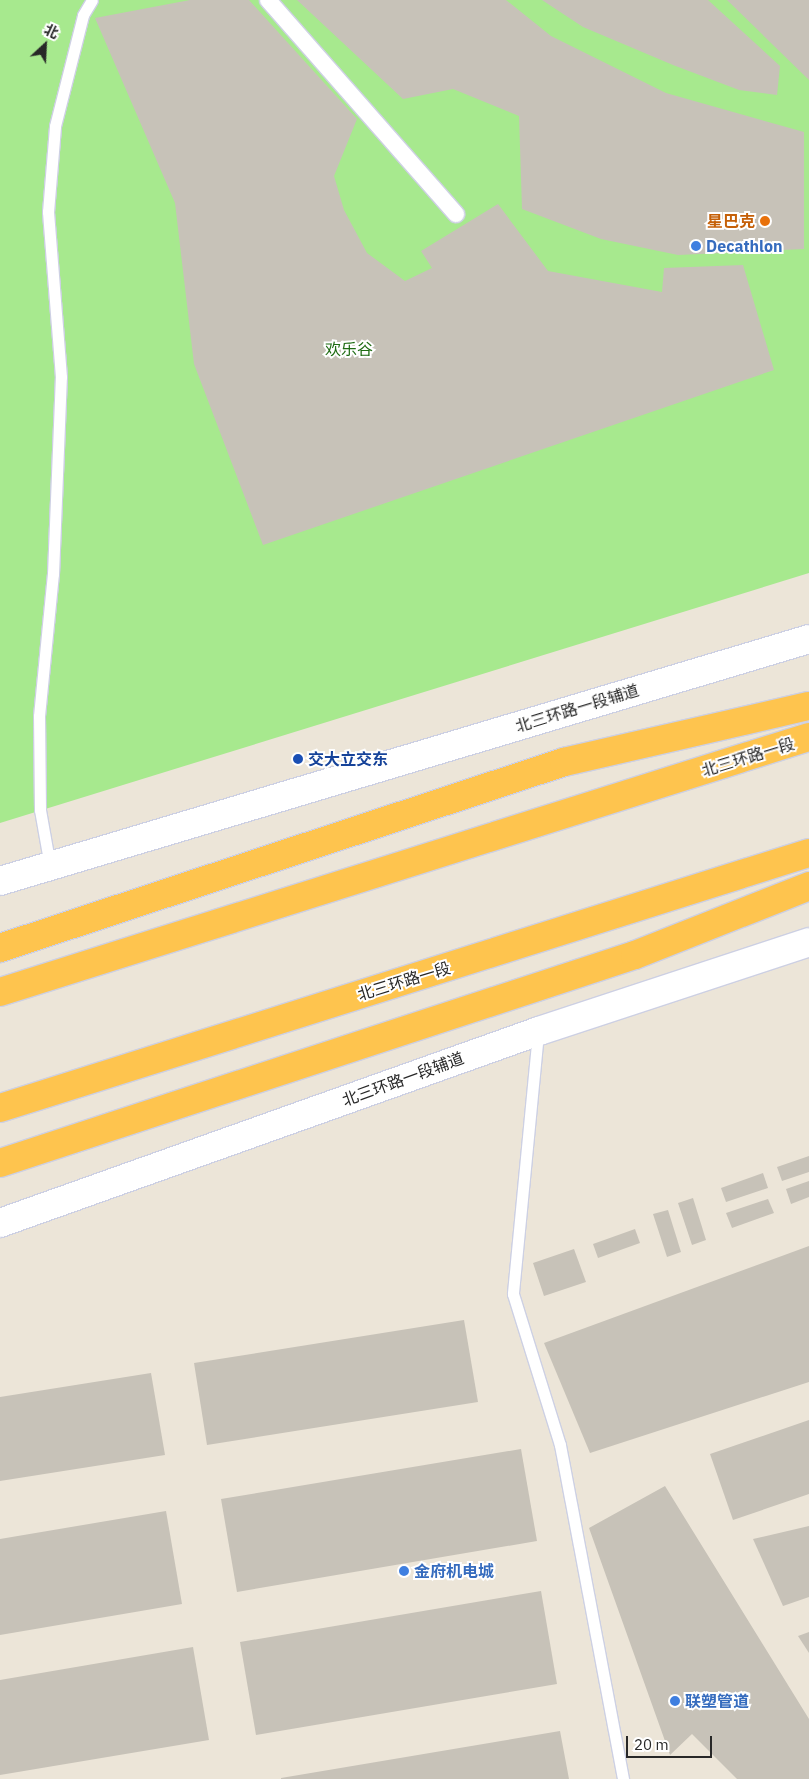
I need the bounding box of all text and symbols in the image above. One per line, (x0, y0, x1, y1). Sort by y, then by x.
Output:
north arrow (20, 20, 70, 70)
text: 北 (41, 20, 61, 43)
place label: 星巴克 (707, 211, 755, 231)
marker: 星巴克 (759, 215, 771, 227)
place label: Decathlon (706, 236, 782, 256)
marker: Decathlon (690, 240, 702, 252)
park label: 欢乐谷 (325, 339, 373, 359)
street label: 北三环路一段辅道 (513, 680, 641, 736)
street label: 北三环路一段 (699, 734, 797, 780)
place label: 交大立交东 (308, 749, 388, 769)
marker: 交大立交东 (292, 753, 304, 765)
street label: 北三环路一段 (355, 958, 453, 1004)
street label: 北三环路一段辅道 (340, 1048, 466, 1110)
place label: 金府机电城 (414, 1561, 494, 1581)
marker: 金府机电城 (398, 1565, 410, 1577)
place label: 联塑管道 (685, 1691, 749, 1711)
marker: 联塑管道 (669, 1695, 681, 1707)
scale bar (629, 1726, 715, 1758)
text: 20 m (634, 1735, 669, 1754)

